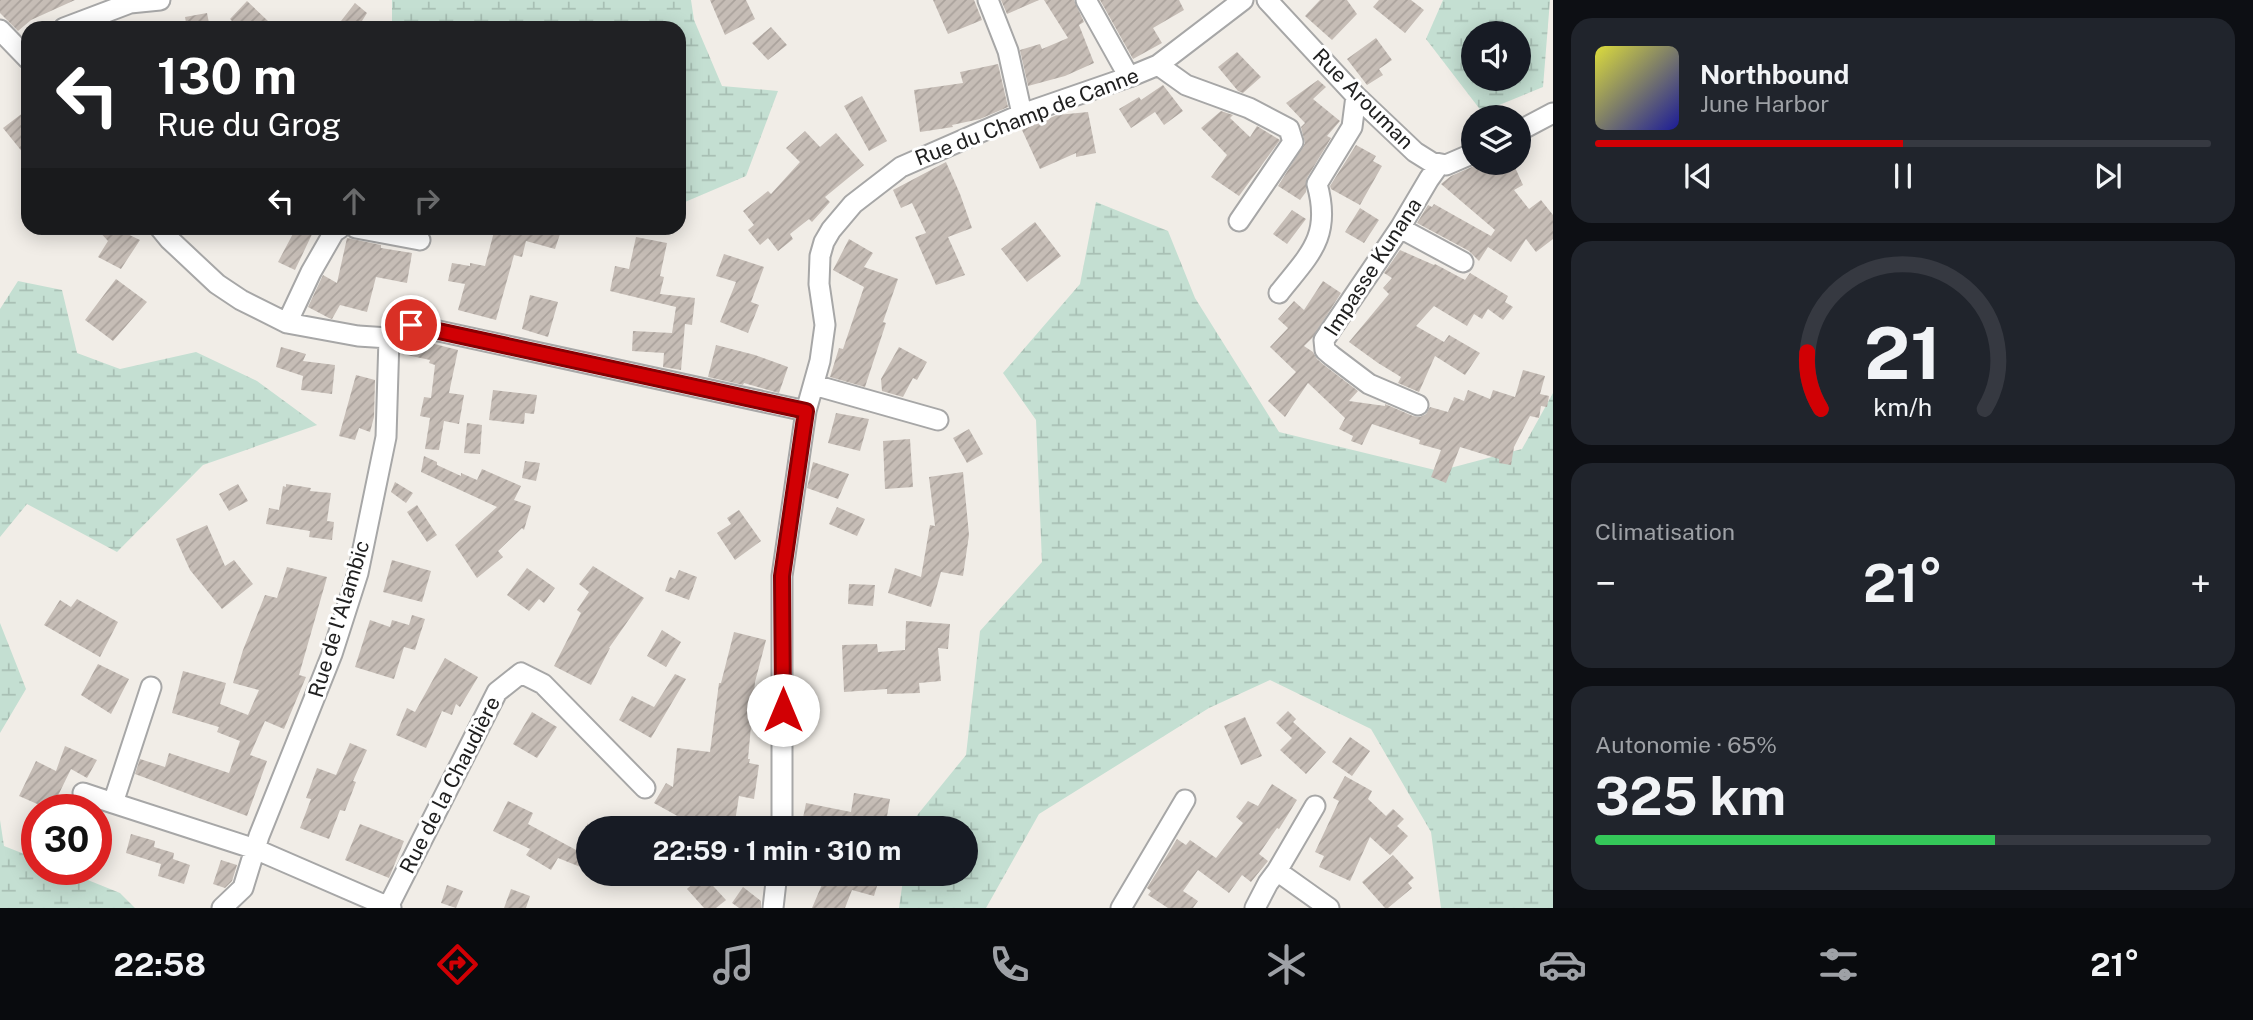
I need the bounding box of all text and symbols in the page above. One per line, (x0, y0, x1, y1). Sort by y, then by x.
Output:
map controls (1461, 21, 1531, 175)
button: sound (1461, 21, 1531, 91)
street label: Rue Arouman (1308, 43, 1419, 154)
text: 130 m (157, 47, 297, 105)
icon: left (42, 49, 133, 140)
text: Northbound (1700, 59, 1849, 90)
street label: Rue du Champ de Canne (911, 62, 1142, 171)
text: June Harbor (1700, 90, 1829, 117)
button: layers (1461, 105, 1531, 175)
text: Rue du Grog (157, 106, 341, 143)
icon: previous (1679, 157, 1717, 195)
icon: pause (1884, 157, 1922, 195)
icon: next (2089, 157, 2127, 195)
icon: left (262, 182, 300, 220)
icon: ahead (335, 182, 373, 220)
icon: right (408, 182, 446, 220)
street label: Impasse Kunana (1319, 193, 1426, 340)
pin (381, 295, 441, 355)
icon: arrive (392, 306, 430, 344)
text: 21 (1864, 310, 1942, 395)
text: km/h (1874, 392, 1932, 422)
text: Climatisation (1595, 518, 1735, 545)
street label: Rue de l'Alambic (303, 537, 374, 700)
text: 21° (1863, 553, 1943, 614)
text: − (1595, 561, 1616, 606)
text: + (2190, 561, 2211, 606)
position arrow (746, 673, 820, 747)
street label: Rue de la Chaudière (394, 692, 505, 877)
text: Autonomie · 65% (1595, 731, 1777, 758)
text: 325 km (1595, 766, 1786, 827)
speed limit sign: 30 (21, 794, 112, 885)
text: 22:59 · 1 min · 310 m (653, 835, 901, 866)
icon: directions (433, 940, 482, 989)
icon: music (709, 940, 758, 989)
icon: phone (985, 940, 1034, 989)
icon: climate (1262, 940, 1311, 989)
icon: car (1538, 940, 1587, 989)
icon: filters (1814, 940, 1863, 989)
text: 22:58 (114, 946, 206, 983)
text: 21° (2090, 946, 2139, 983)

